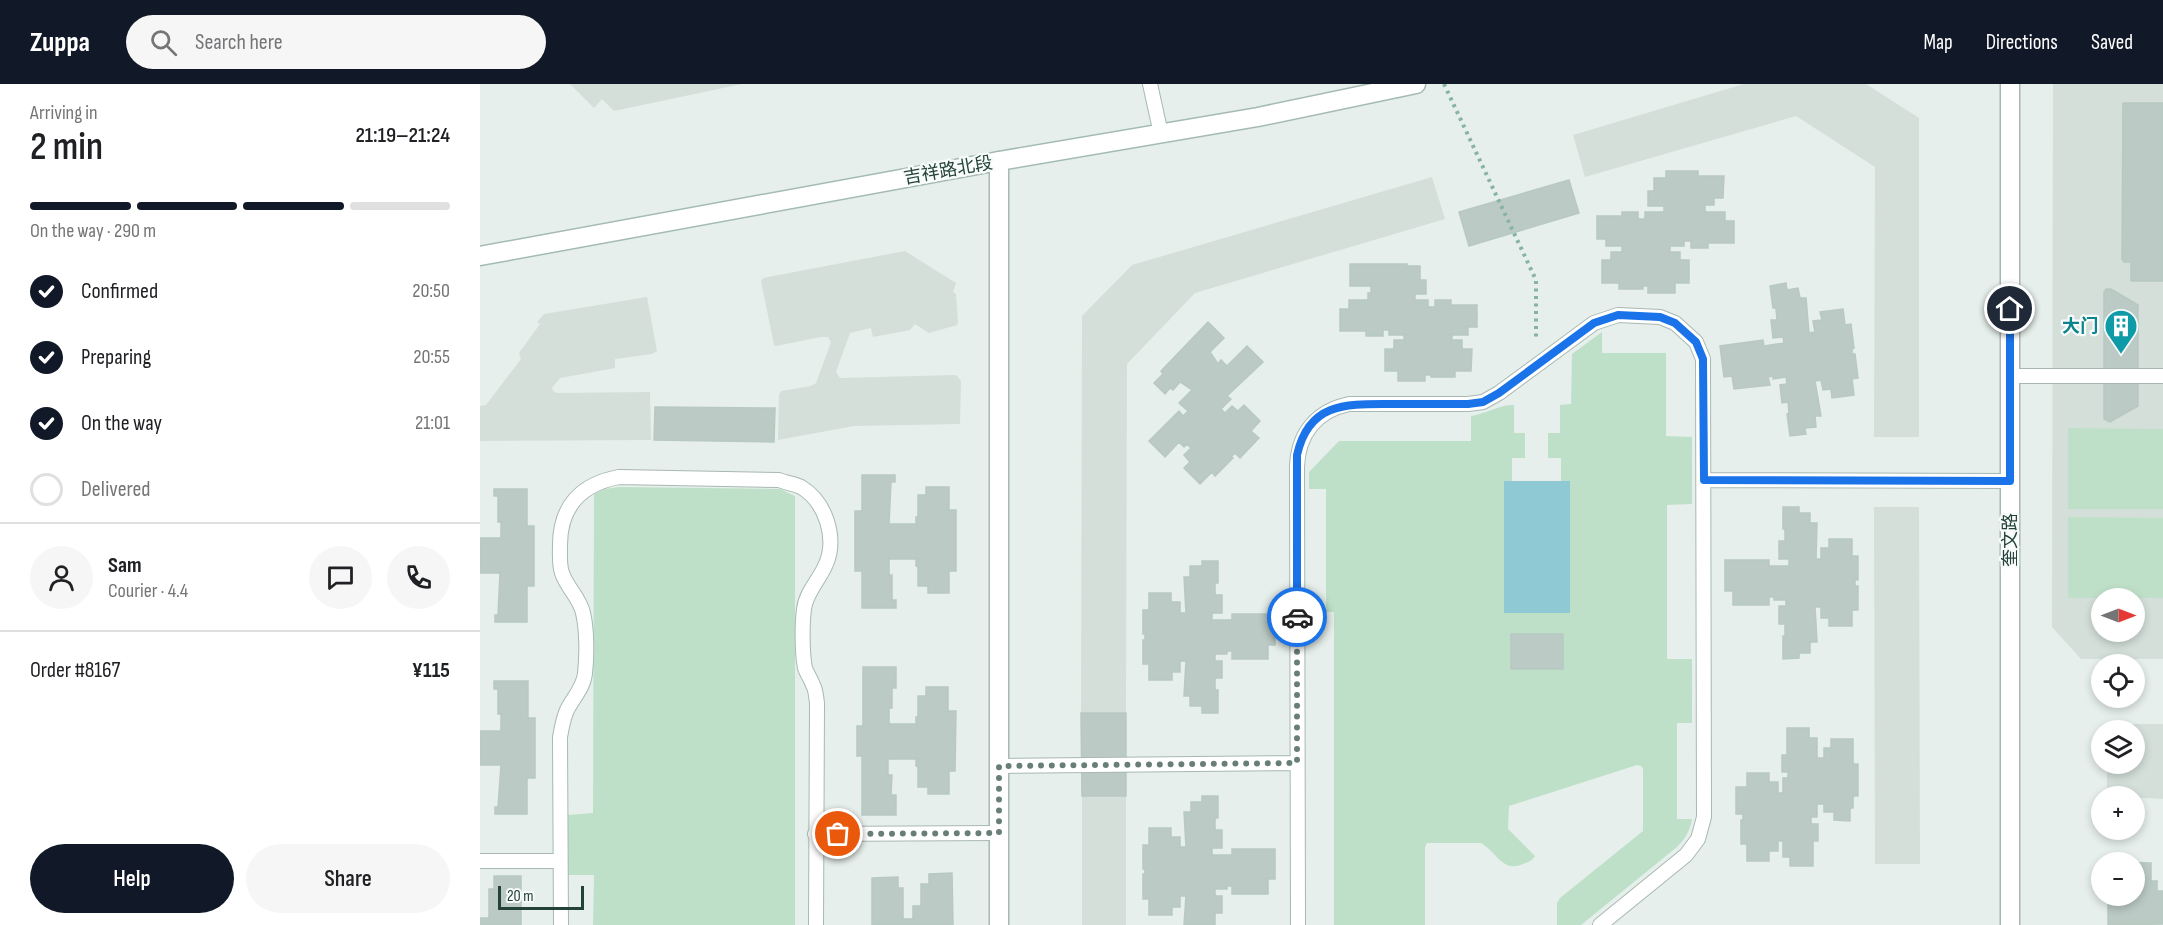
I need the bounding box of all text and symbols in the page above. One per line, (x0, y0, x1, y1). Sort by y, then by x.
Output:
search box (126, 15, 546, 69)
text: Zuppa (30, 26, 90, 59)
icon: search (147, 26, 180, 59)
text: Search here (195, 29, 283, 56)
text: Map (1923, 30, 1953, 55)
text: Directions (1986, 30, 2058, 55)
text: Saved (2091, 30, 2133, 55)
text: Arriving in (30, 101, 98, 125)
text: 21:19–21:24 (355, 122, 450, 149)
text: 2 min (30, 124, 103, 171)
street label: 吉祥路北段 (902, 152, 994, 189)
text: On the way · 290 m (30, 219, 156, 243)
icon: check (30, 275, 63, 308)
text: Confirmed (81, 278, 158, 305)
text: 20:50 (412, 279, 450, 303)
pin (1984, 283, 2035, 334)
icon: home (1993, 292, 2026, 325)
building icon: 大门 (2103, 308, 2139, 355)
place label: 大门 (2062, 316, 2098, 337)
icon: check (30, 341, 63, 374)
text: Preparing (81, 344, 151, 371)
text: 20:55 (413, 345, 450, 369)
icon: check (30, 407, 63, 440)
text: On the way (81, 410, 162, 437)
text: 21:01 (415, 411, 450, 435)
text: Delivered (81, 476, 150, 503)
street label: 奎文路 (2000, 513, 2021, 567)
button: person (30, 546, 93, 609)
button: chat (309, 546, 372, 609)
button: phone (387, 546, 450, 609)
text: Sam (108, 552, 142, 579)
text: Courier · 4.4 (108, 579, 188, 603)
courier (1267, 587, 1327, 647)
north arrow (2091, 588, 2145, 642)
map controls (2091, 588, 2145, 906)
icon: car (1281, 601, 1314, 634)
button: locate (2091, 654, 2145, 708)
text: Order #8167 (30, 657, 120, 684)
text: ¥115 (412, 657, 450, 684)
button: layers (2091, 720, 2145, 774)
button: + (2091, 786, 2145, 840)
pin (812, 808, 863, 859)
icon: bag (821, 817, 854, 850)
button: Help (30, 844, 234, 913)
button: Share (246, 844, 450, 913)
button: − (2091, 852, 2145, 906)
scale bar (498, 883, 584, 910)
text: 20 m (507, 887, 534, 906)

